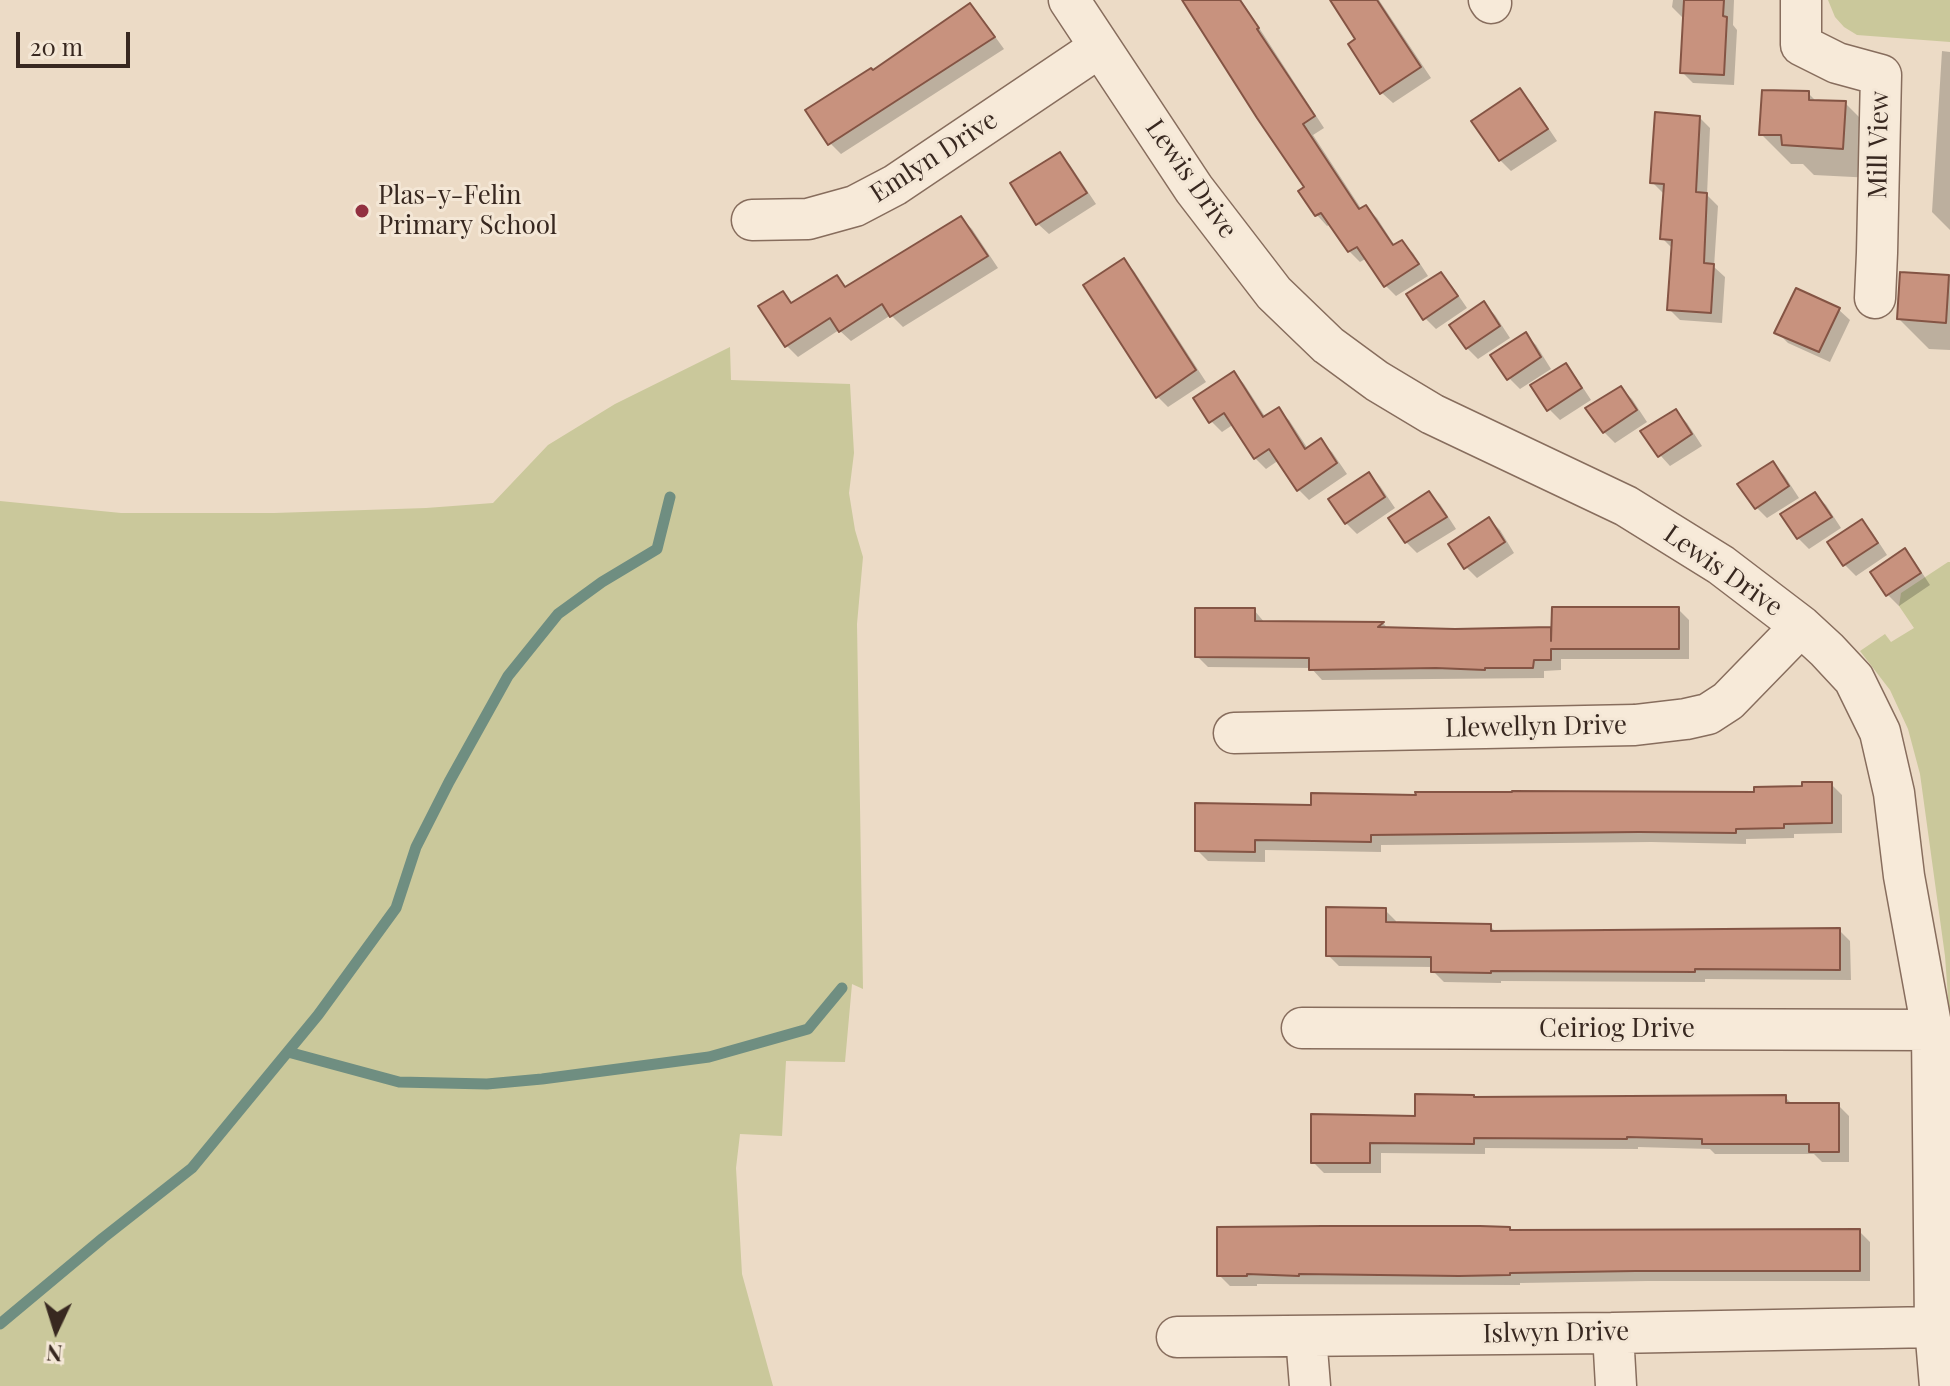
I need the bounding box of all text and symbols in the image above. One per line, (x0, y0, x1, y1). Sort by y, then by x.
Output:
scale bar (20, 16, 134, 66)
text: 20 m (30, 30, 83, 62)
street label: Mill View (1862, 91, 1896, 199)
street label: Emlyn Drive (865, 104, 1003, 210)
street label: Lewis Drive (1139, 114, 1243, 244)
place label: Plas-y-Felin Primary School (378, 180, 557, 242)
marker: Plas-y-Felin Primary School (353, 202, 371, 220)
street label: Lewis Drive (1658, 519, 1788, 623)
street label: Llewellyn Drive (1445, 710, 1627, 744)
street label: Ceiriog Drive (1539, 1013, 1695, 1045)
north arrow (16, 1290, 96, 1370)
street label: Islwyn Drive (1482, 1316, 1630, 1350)
text: N (45, 1338, 63, 1369)

